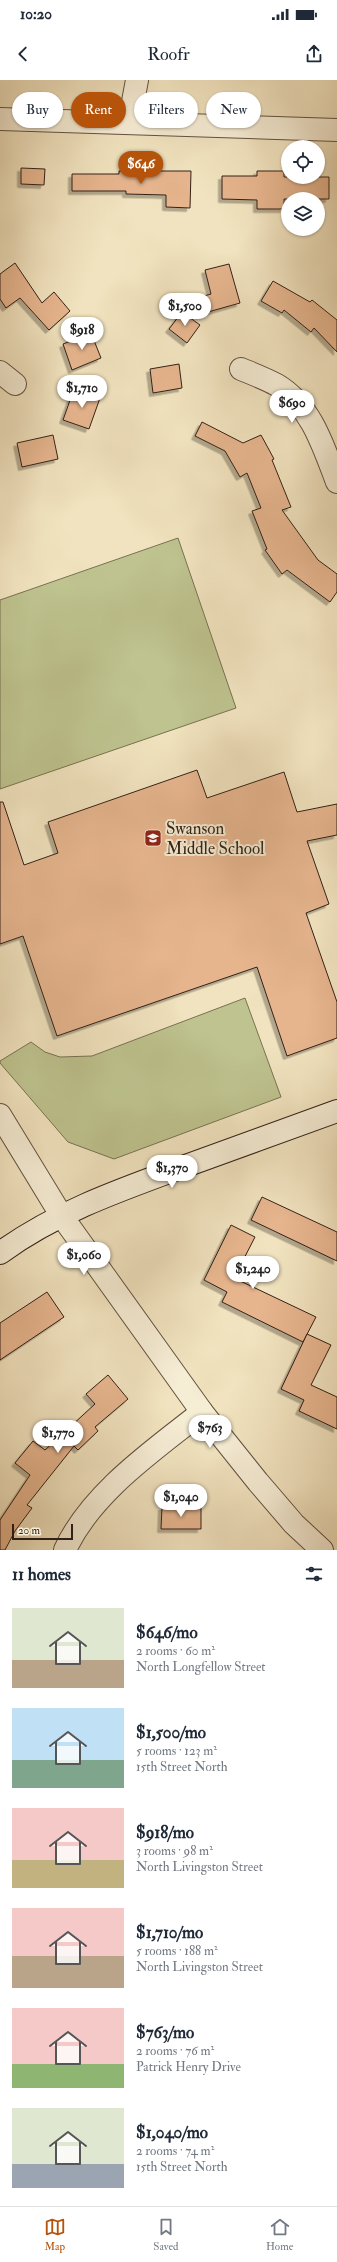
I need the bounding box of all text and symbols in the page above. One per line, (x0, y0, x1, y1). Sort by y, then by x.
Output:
text: 10:20 (20, 5, 52, 24)
icon: back (12, 43, 34, 65)
text: Roofr (147, 43, 190, 66)
icon: share (303, 43, 325, 65)
chip: Buy (12, 92, 63, 128)
chip: Rent (71, 92, 126, 128)
chip: Filters (134, 92, 198, 128)
chip: New (206, 92, 261, 128)
map controls (281, 140, 325, 236)
button: locate (281, 140, 325, 184)
pin: $646 (117, 151, 165, 185)
text: $646 (127, 156, 155, 172)
button: layers (281, 192, 325, 236)
pin: $1,500 (152, 293, 218, 327)
text: $1,500 (168, 298, 202, 314)
pin: $918 (58, 317, 106, 351)
text: $918 (70, 322, 94, 338)
pin: $1,710 (49, 375, 115, 409)
text: $1,710 (66, 380, 98, 396)
pin: $690 (268, 390, 316, 424)
text: $690 (278, 395, 306, 411)
place label: Swanson Middle School (166, 818, 265, 859)
school or university icon: Swanson Middle School (143, 828, 163, 848)
pin: $1,370 (139, 1155, 205, 1189)
text: $1,370 (156, 1160, 188, 1176)
pin: $1,060 (51, 1242, 117, 1276)
text: $1,060 (67, 1247, 101, 1263)
pin: $1,240 (220, 1256, 286, 1290)
text: $1,240 (235, 1261, 271, 1277)
pin: $763 (186, 1415, 234, 1449)
pin: $1,770 (25, 1420, 91, 1454)
text: $763 (198, 1420, 222, 1436)
text: $1,770 (41, 1425, 75, 1441)
pin: $1,040 (148, 1484, 214, 1518)
text: $1,040 (163, 1489, 199, 1505)
scale bar (12, 1522, 73, 1541)
text: 20 m (18, 1524, 40, 1537)
icon: filters (303, 1563, 325, 1585)
text: 11 homes (12, 1564, 71, 1585)
text: $646/mo (136, 1622, 198, 1643)
icon: home (44, 1624, 92, 1672)
text: 2 rooms · 60 m² (136, 1643, 215, 1659)
text: North Longfellow Street (136, 1659, 266, 1675)
text: $1,500/mo (136, 1722, 206, 1743)
icon: home (44, 1724, 92, 1772)
text: 5 rooms · 123 m² (136, 1743, 217, 1759)
text: 15th Street North (136, 1759, 228, 1775)
text: $918/mo (136, 1822, 194, 1843)
icon: home (44, 1824, 92, 1872)
text: 3 rooms · 98 m² (136, 1843, 213, 1859)
text: North Livingston Street (136, 1859, 263, 1875)
text: $1,710/mo (136, 1922, 203, 1943)
icon: home (44, 1924, 92, 1972)
text: 5 rooms · 188 m² (136, 1943, 218, 1959)
text: North Livingston Street (136, 1959, 263, 1975)
text: $763/mo (136, 2022, 194, 2043)
icon: home (44, 2024, 92, 2072)
text: 2 rooms · 76 m² (136, 2043, 214, 2059)
text: Patrick Henry Drive (136, 2059, 241, 2075)
text: $1,040/mo (136, 2122, 208, 2143)
icon: home (44, 2124, 92, 2172)
text: 2 rooms · 74 m² (136, 2143, 214, 2159)
text: 15th Street North (136, 2159, 228, 2175)
tab: Map (44, 2216, 66, 2253)
tab: Saved (153, 2216, 178, 2253)
tab: Home (266, 2216, 293, 2253)

